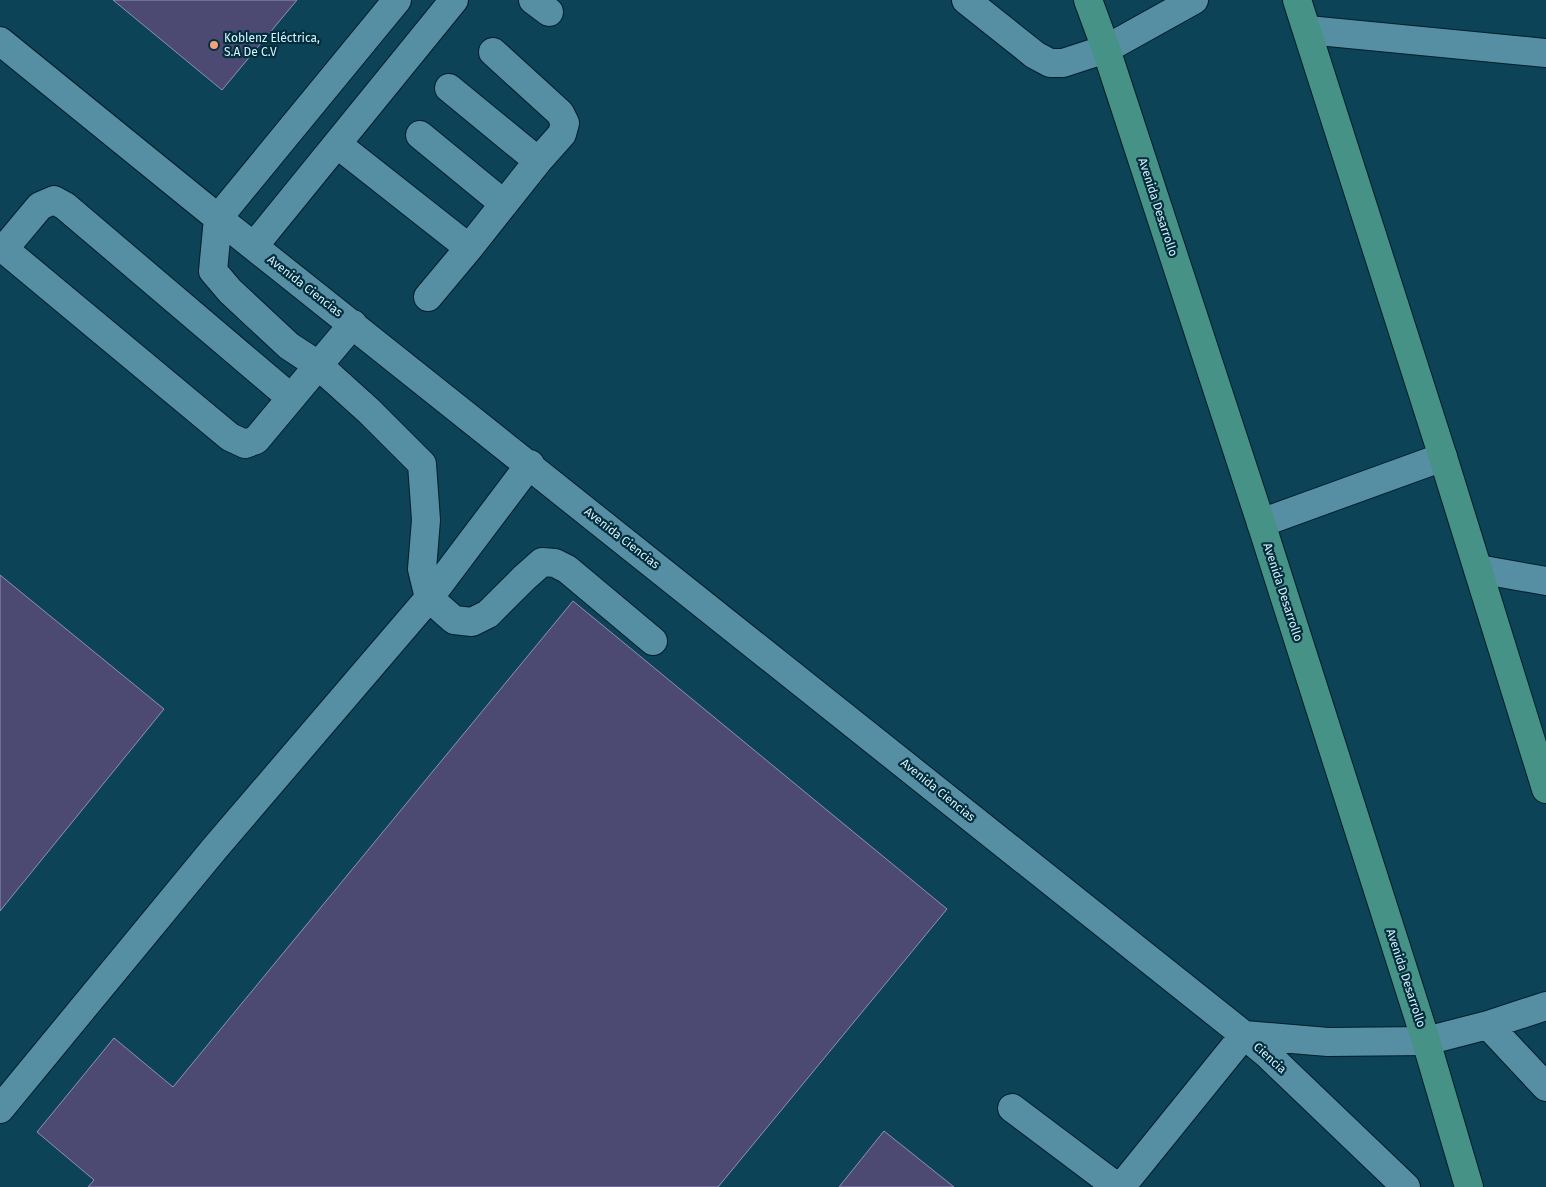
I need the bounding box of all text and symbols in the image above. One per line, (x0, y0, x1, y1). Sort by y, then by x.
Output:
place label: Koblenz Eléctrica, S.A De C.V (224, 31, 320, 59)
marker: Koblenz Eléctrica, S.A De C.V (208, 39, 220, 51)
street label: Avenida Desarrollo (1135, 156, 1181, 258)
street label: Avenida Ciencias (265, 252, 346, 320)
street label: Avenida Ciencias (582, 504, 663, 572)
street label: Avenida Desarrollo (1260, 541, 1306, 643)
street label: Avenida Ciencias (898, 756, 978, 824)
street label: Avenida Desarrollo (1383, 927, 1429, 1029)
street label: Ciencia (1251, 1040, 1289, 1076)

